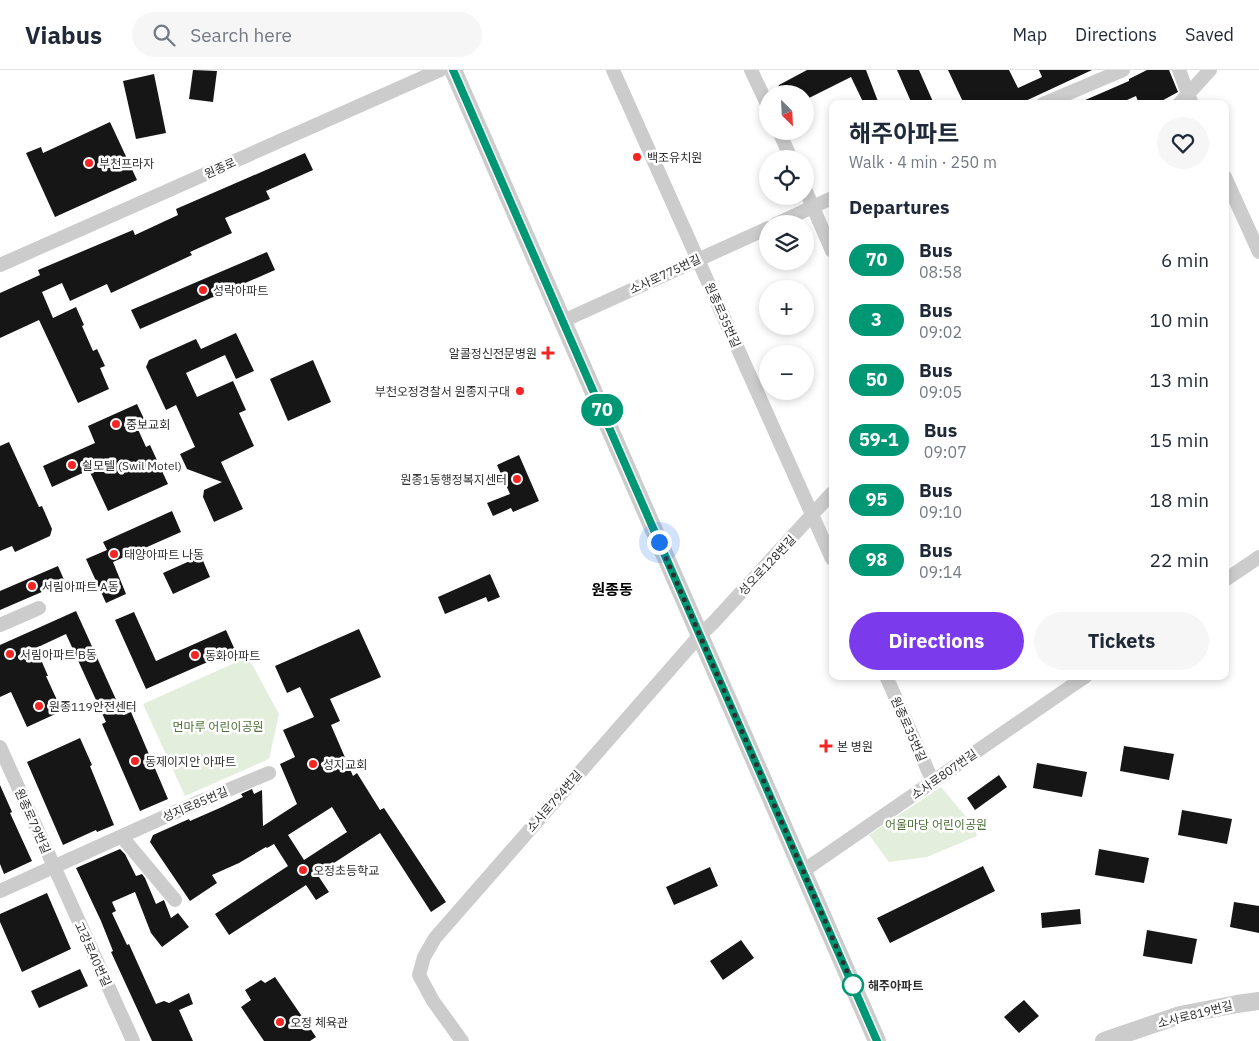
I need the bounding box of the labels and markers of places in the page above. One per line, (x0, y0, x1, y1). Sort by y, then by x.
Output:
place label: 백조유치원 (647, 150, 702, 165)
marker: 백조유치원 (631, 151, 643, 163)
place label: 부천프라자 (99, 156, 154, 171)
marker: 부천프라자 (83, 157, 95, 169)
place label: 성락아파트 (213, 283, 268, 298)
marker: 성락아파트 (197, 284, 209, 296)
place label: 알콜정신전문병원 (449, 346, 537, 361)
marker: 알콜정신전문병원 (541, 346, 555, 360)
place label: 부천오정경찰서 원종지구대 (375, 384, 510, 399)
marker: 부천오정경찰서 원종지구대 (514, 385, 526, 397)
place label: 중보교회 (126, 417, 170, 432)
marker: 중보교회 (110, 418, 122, 430)
place label: 쉴모텔 (Swil Motel) (82, 458, 182, 473)
marker: 쉴모텔 (Swil Motel) (66, 459, 78, 471)
place label: 원종1동행정복지센터 (400, 472, 507, 487)
marker: 원종1동행정복지센터 (511, 473, 523, 485)
place label: 태양아파트 나동 (124, 547, 204, 562)
marker: 태양아파트 나동 (108, 548, 120, 560)
place label: 서림아파트 A동 (42, 579, 119, 594)
marker: 서림아파트 A동 (26, 580, 38, 592)
place label: 서림아파트 B동 (20, 647, 97, 662)
marker: 서림아파트 B동 (4, 648, 16, 660)
place label: 동화아파트 (205, 648, 260, 663)
marker: 동화아파트 (189, 649, 201, 661)
place label: 원종119안전센터 (49, 699, 137, 714)
marker: 원종119안전센터 (33, 700, 45, 712)
marker: 본 병원 (819, 739, 833, 753)
place label: 본 병원 (837, 739, 873, 754)
place label: 동제이지안 아파트 (145, 754, 236, 769)
marker: 동제이지안 아파트 (129, 755, 141, 767)
place label: 성지교회 (323, 757, 367, 772)
marker: 성지교회 (307, 758, 319, 770)
place label: 오정초등학교 (313, 863, 379, 878)
marker: 오정초등학교 (297, 864, 309, 876)
marker: 해주아파트 (842, 974, 864, 996)
place label: 해주아파트 (868, 978, 923, 993)
place label: 오정 체육관 (290, 1015, 348, 1030)
marker: 오정 체육관 (274, 1016, 286, 1028)

